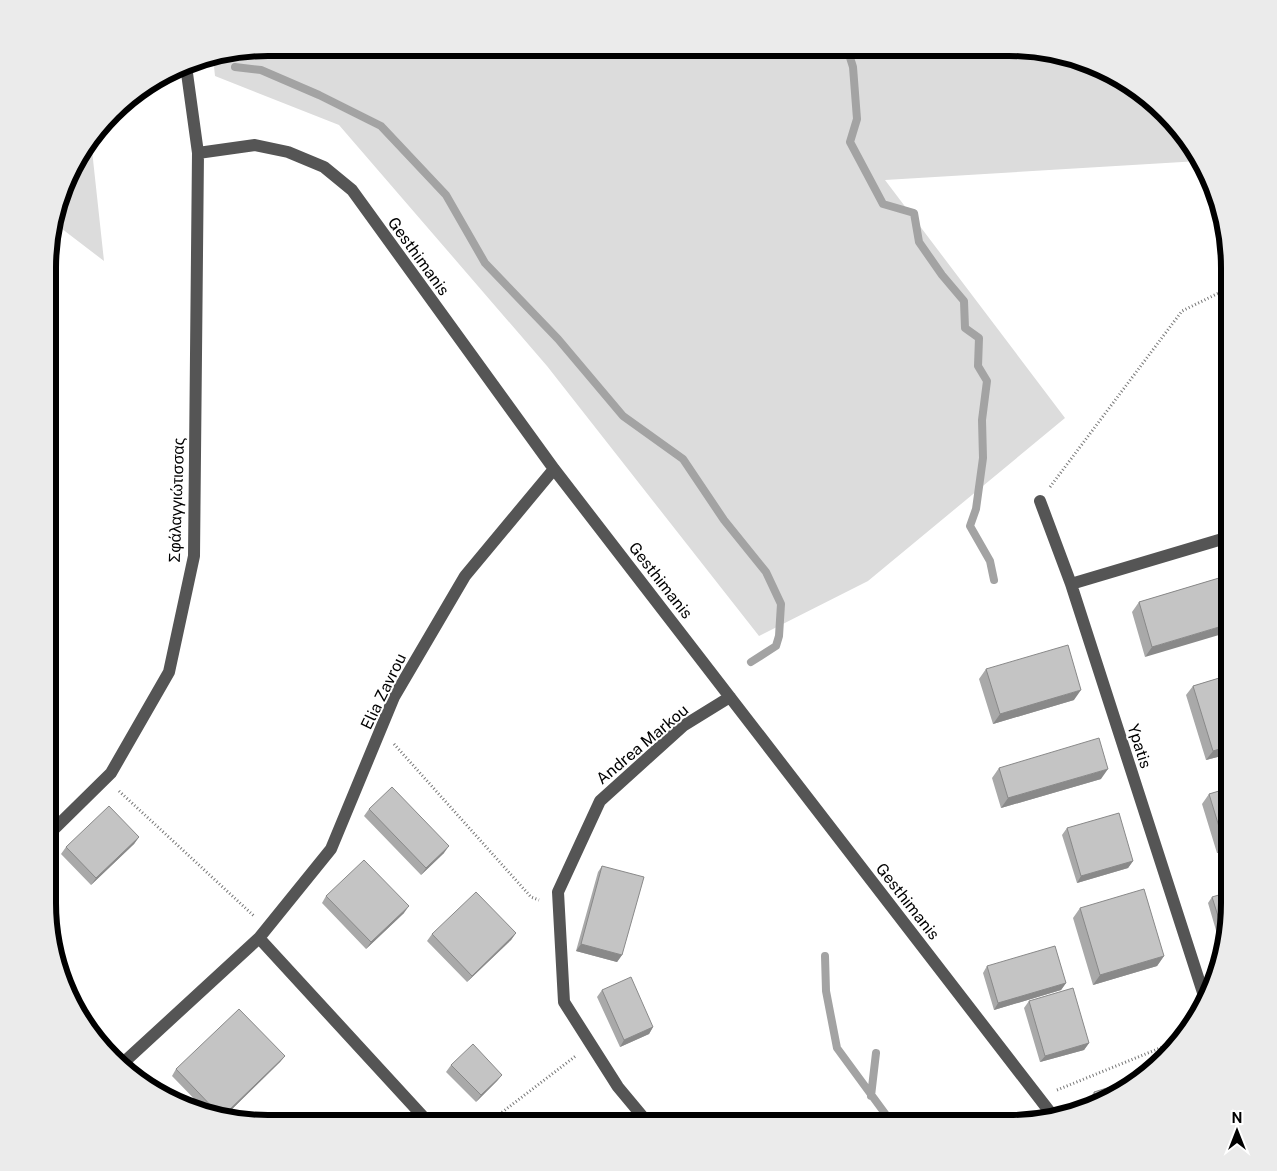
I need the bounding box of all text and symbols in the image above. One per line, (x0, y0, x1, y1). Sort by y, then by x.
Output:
street label: Gesthimanis (384, 213, 453, 299)
street label: Σφάλαγγιώτισσας (165, 437, 188, 563)
street label: Gesthimanis (625, 538, 696, 622)
street label: Elia Zavrou (357, 650, 410, 732)
street label: Andrea Markou (592, 700, 692, 788)
street label: Ypatis (1123, 722, 1156, 771)
street label: Gesthimanis (872, 859, 943, 943)
north arrow (1212, 1106, 1262, 1156)
text: N (1232, 1110, 1242, 1126)

